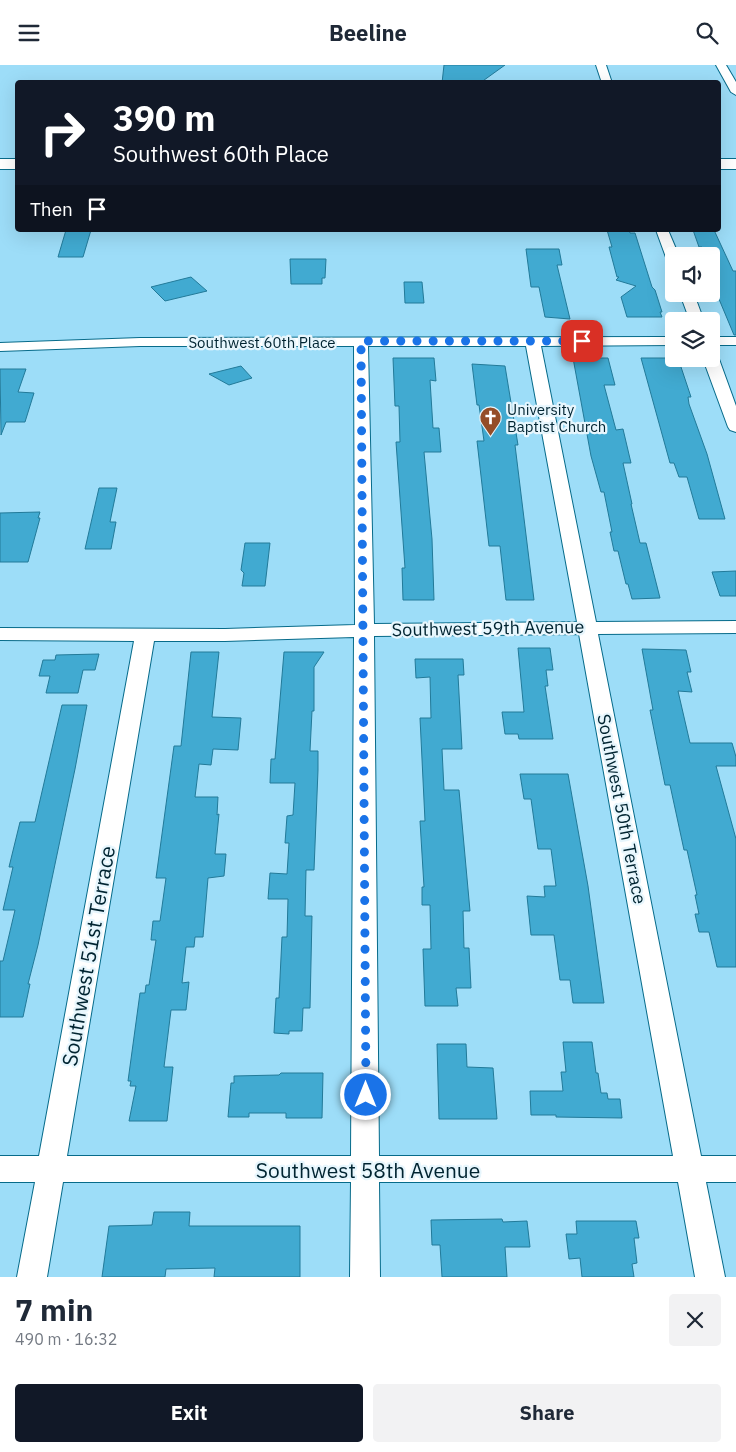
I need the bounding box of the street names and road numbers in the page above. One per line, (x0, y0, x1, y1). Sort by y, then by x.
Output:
street label: Southwest 60th Place (188, 333, 336, 352)
street label: Southwest 59th Avenue (392, 615, 585, 641)
street label: Southwest 50th Terrace (592, 712, 652, 906)
street label: Southwest 51st Terrace (55, 844, 121, 1068)
street label: Southwest 58th Avenue (256, 1156, 480, 1184)

